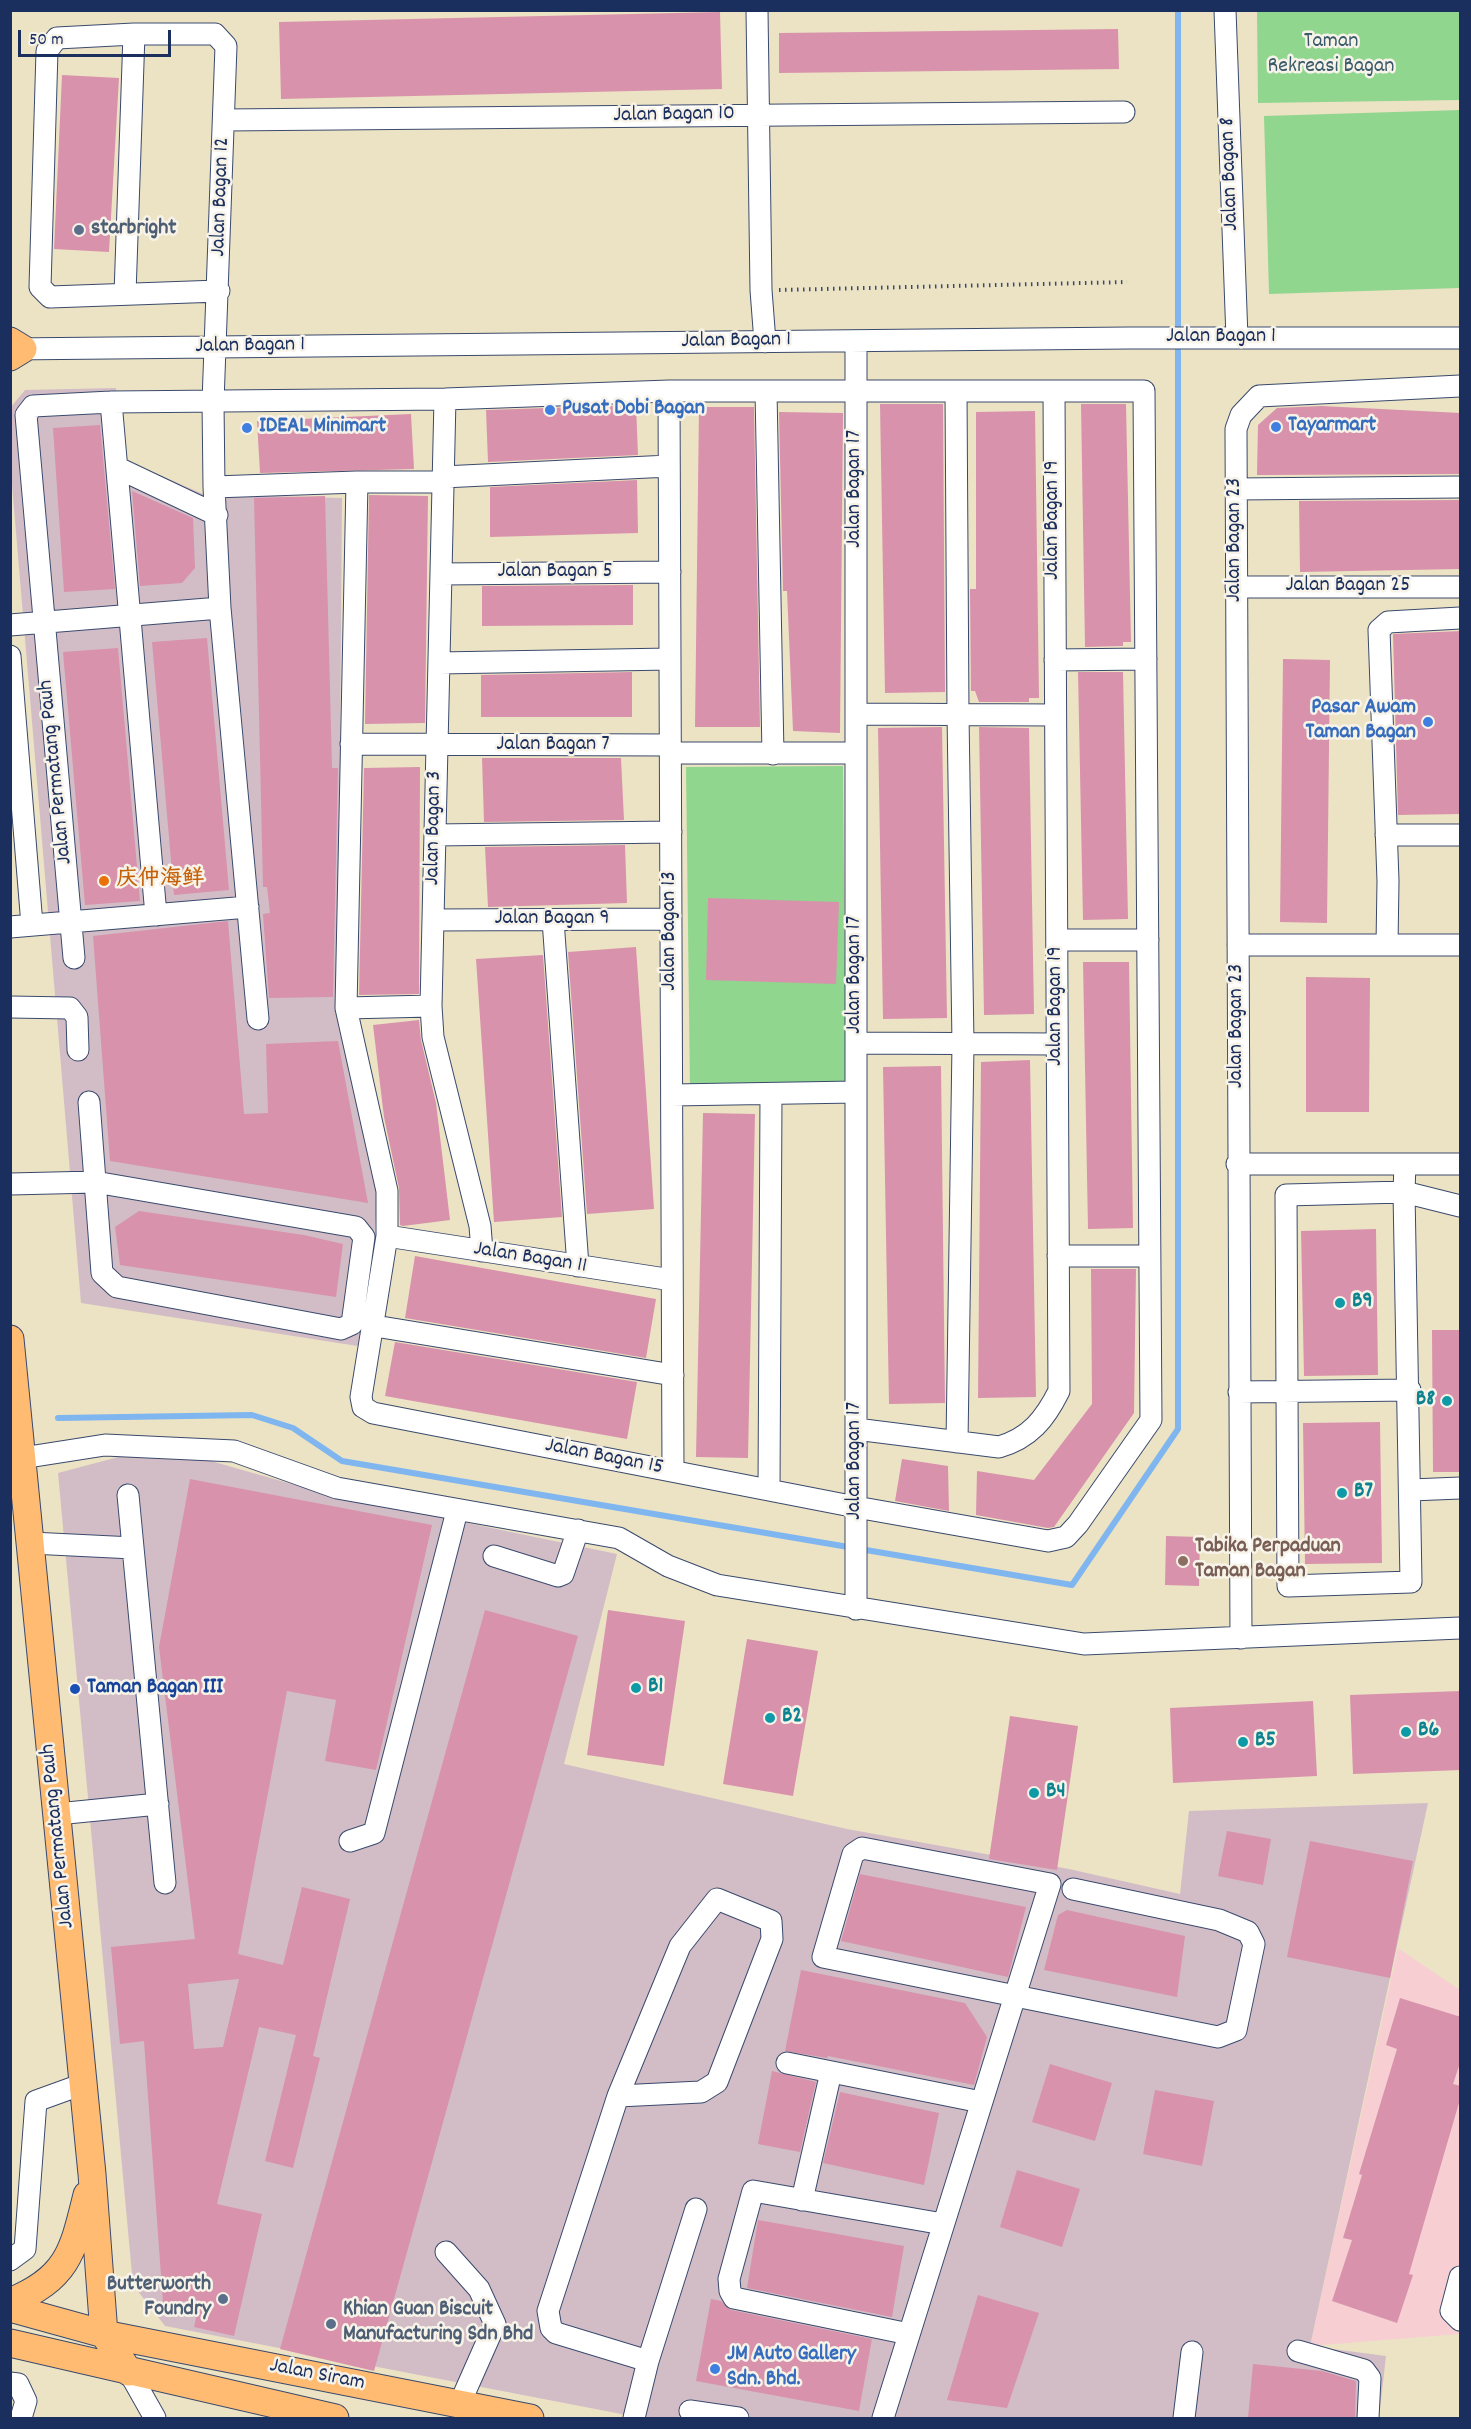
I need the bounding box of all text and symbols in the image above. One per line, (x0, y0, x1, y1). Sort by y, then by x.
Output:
scale bar (21, 18, 174, 56)
text: 50 m (29, 28, 64, 53)
park label: Taman Rekreasi Bagan (1268, 30, 1394, 82)
street label: Jalan Bagan 10 (613, 102, 735, 130)
street label: Jalan Bagan 8 (1216, 117, 1246, 231)
street label: Jalan Bagan 12 (207, 137, 237, 257)
place label: starbright (91, 217, 176, 243)
marker: starbright (72, 223, 86, 237)
street label: Jalan Bagan 1 (1166, 325, 1276, 351)
street label: Jalan Bagan 1 (681, 328, 791, 356)
street label: Jalan Bagan 1 (195, 333, 305, 361)
place label: Pusat Dobi Bagan (562, 397, 705, 423)
marker: Pusat Dobi Bagan (543, 403, 557, 417)
place label: Tayarmart (1288, 414, 1376, 440)
place label: IDEAL Minimart (259, 415, 386, 441)
marker: Tayarmart (1269, 420, 1283, 434)
marker: IDEAL Minimart (240, 421, 254, 435)
street label: Jalan Bagan 17 (843, 430, 869, 548)
street label: Jalan Bagan 19 (1041, 460, 1067, 580)
street label: Jalan Bagan 23 (1223, 478, 1249, 602)
street label: Jalan Bagan 5 (497, 560, 613, 586)
street label: Jalan Bagan 25 (1286, 574, 1410, 600)
street label: Jalan Permatang Pauh (34, 678, 80, 866)
place label: Pasar Awam Taman Bagan (1305, 696, 1416, 748)
marker: Pasar Awam Taman Bagan (1421, 715, 1435, 729)
street label: Jalan Bagan 7 (496, 733, 610, 759)
street label: Jalan Bagan 3 (421, 770, 449, 886)
place label: 庆仲海鲜 (116, 868, 204, 894)
street label: Jalan Bagan 13 (658, 871, 684, 991)
marker: 庆仲海鲜 (97, 874, 111, 888)
street label: Jalan Bagan 9 (494, 907, 610, 933)
street label: Jalan Bagan 17 (843, 916, 869, 1034)
street label: Jalan Bagan 19 (1044, 946, 1070, 1066)
street label: Jalan Bagan 23 (1225, 964, 1251, 1088)
street label: Jalan Bagan 11 (471, 1237, 589, 1281)
place label: B9 (1352, 1290, 1373, 1316)
marker: B9 (1333, 1296, 1347, 1310)
place label: B8 (1416, 1388, 1435, 1414)
marker: B8 (1440, 1394, 1454, 1408)
street label: Jalan Bagan 17 (843, 1402, 869, 1520)
street label: Jalan Bagan 15 (543, 1434, 665, 1482)
place label: B7 (1354, 1480, 1373, 1506)
marker: B7 (1335, 1486, 1349, 1500)
place label: Tabika Perpaduan Taman Bagan (1195, 1535, 1341, 1586)
marker: Tabika Perpaduan Taman Bagan (1176, 1554, 1190, 1568)
place label: B1 (648, 1675, 663, 1701)
place label: Taman Bagan III (87, 1676, 223, 1702)
marker: B1 (629, 1681, 643, 1695)
marker: Taman Bagan III (68, 1682, 82, 1696)
place label: B2 (782, 1705, 802, 1731)
marker: B2 (763, 1711, 777, 1725)
place label: B6 (1418, 1719, 1439, 1745)
marker: B6 (1399, 1725, 1413, 1739)
place label: B5 (1255, 1729, 1276, 1755)
marker: B5 (1236, 1735, 1250, 1749)
street label: Jalan Permatang Pauh (36, 1742, 82, 1930)
place label: B4 (1046, 1780, 1066, 1806)
marker: B4 (1027, 1786, 1041, 1800)
place label: Butterworth Foundry (107, 2273, 211, 2324)
marker: Butterworth Foundry (216, 2292, 230, 2306)
place label: Khian Guan Biscuit Manufacturing Sdn Bhd (343, 2298, 533, 2350)
marker: Khian Guan Biscuit Manufacturing Sdn Bhd (324, 2317, 338, 2331)
place label: JM Auto Gallery Sdn. Bhd. (727, 2343, 856, 2394)
street label: Jalan Siram (267, 2354, 367, 2398)
marker: JM Auto Gallery Sdn. Bhd. (708, 2362, 722, 2376)

